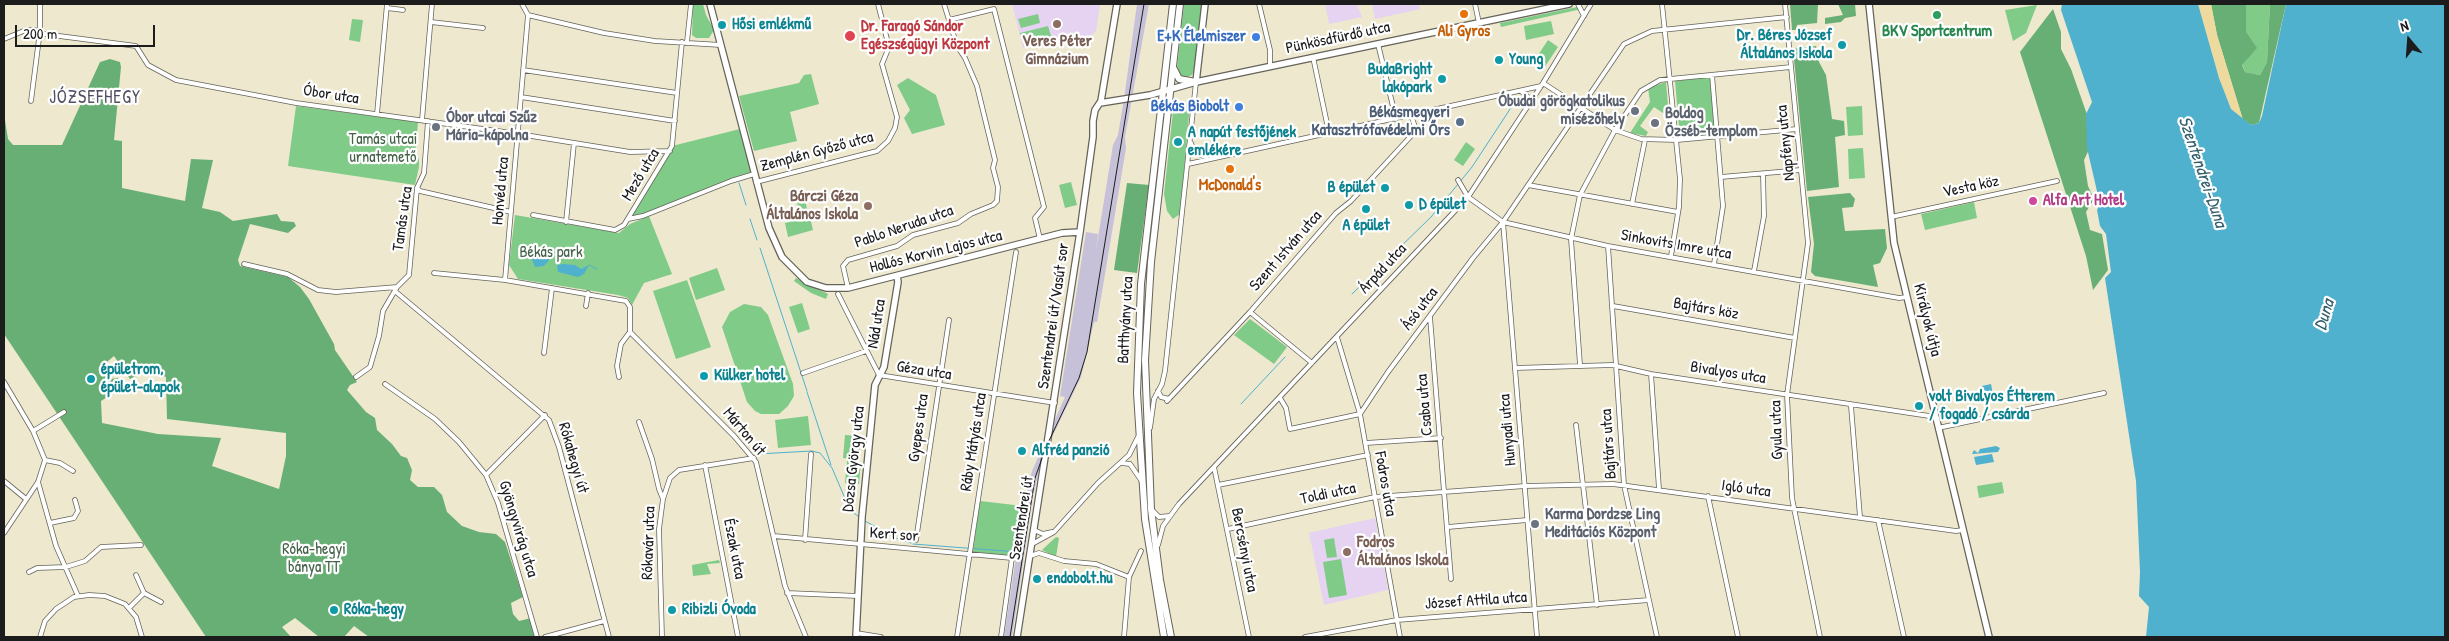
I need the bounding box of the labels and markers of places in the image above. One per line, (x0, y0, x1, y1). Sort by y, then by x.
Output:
marker: Ali Gyros (1458, 8, 1470, 20)
marker: BKV Sportcentrum (1931, 9, 1943, 21)
place label: Hősi emlékmű (732, 15, 811, 35)
place label: Dr. Faragó Sándor Egészségügyi Központ (861, 17, 989, 55)
marker: Veres Péter Gimnázium (1051, 18, 1063, 30)
marker: Hősi emlékmű (716, 19, 728, 31)
place label: Ali Gyros (1438, 22, 1490, 42)
place label: BKV Sportcentrum (1882, 22, 1992, 42)
place label: Dr. Béres József Általános Iskola (1737, 26, 1832, 64)
place label: E+K Élelmiszer (1157, 27, 1246, 47)
marker: Dr. Faragó Sándor Egészségügyi Központ (843, 29, 857, 43)
marker: E+K Élelmiszer (1250, 31, 1262, 43)
place label: Veres Péter Gimnázium (1022, 32, 1092, 70)
marker: Dr. Béres József Általános Iskola (1836, 39, 1848, 51)
place label: Young (1509, 50, 1543, 70)
marker: Young (1493, 54, 1505, 66)
place label: BudaBright lakópark (1368, 60, 1432, 98)
marker: BudaBright lakópark (1436, 73, 1448, 85)
place label: Óbudai görögkatolikus misézőhely (1498, 92, 1625, 130)
place label: Békás Biobolt (1151, 97, 1229, 117)
marker: Békás Biobolt (1233, 101, 1245, 113)
place label: Békásmegyeri Katasztrófavédelmi Őrs (1311, 103, 1450, 141)
place label: Boldog Özséb-templom (1665, 104, 1758, 142)
marker: Óbudai görögkatolikus misézőhely (1629, 105, 1641, 117)
place label: Óbor utcai Szűz Mária-kápolna (446, 108, 537, 146)
marker: Békásmegyeri Katasztrófavédelmi Őrs (1454, 116, 1466, 128)
marker: Boldog Özséb-templom (1649, 117, 1661, 129)
marker: Óbor utcai Szűz Mária-kápolna (430, 121, 442, 133)
place label: A napút festőjének emlékére (1188, 123, 1296, 161)
marker: A napút festőjének emlékére (1172, 136, 1184, 148)
marker: McDonald's (1224, 163, 1236, 175)
place label: McDonald's (1199, 176, 1261, 196)
place label: B épület (1327, 178, 1375, 198)
marker: B épület (1379, 182, 1391, 194)
place label: Bárczi Géza Általános Iskola (767, 187, 858, 225)
place label: Alfa Art Hotel (2043, 191, 2124, 211)
place label: D épület (1419, 195, 1466, 215)
marker: Alfa Art Hotel (2027, 195, 2039, 207)
marker: D épület (1403, 199, 1415, 211)
marker: Bárczi Géza Általános Iskola (862, 200, 874, 212)
marker: A épület (1360, 203, 1372, 215)
place label: A épület (1342, 216, 1390, 236)
place label: épületrom, épület-alapok (101, 360, 180, 398)
place label: Külker hotel (714, 366, 785, 386)
marker: Külker hotel (698, 370, 710, 382)
marker: épületrom, épület-alapok (85, 373, 97, 385)
place label: volt Bivalyos Étterem / fogadó / csárda (1929, 387, 2055, 425)
marker: volt Bivalyos Étterem / fogadó / csárda (1913, 400, 1925, 412)
place label: Alfréd panzió (1032, 441, 1109, 461)
marker: Alfréd panzió (1016, 445, 1028, 457)
place label: Karma Dordzse Ling Meditációs Központ (1545, 505, 1660, 543)
marker: Karma Dordzse Ling Meditációs Központ (1529, 518, 1541, 530)
place label: Fodros Általános Iskola (1357, 533, 1448, 571)
marker: Fodros Általános Iskola (1341, 546, 1353, 558)
place label: endobolt.hu (1047, 569, 1113, 589)
marker: endobolt.hu (1031, 573, 1043, 585)
place label: Róka-hegy (344, 600, 404, 620)
place label: Ribizli Óvoda (682, 600, 756, 620)
marker: Róka-hegy (328, 604, 340, 616)
marker: Ribizli Óvoda (666, 604, 678, 616)

